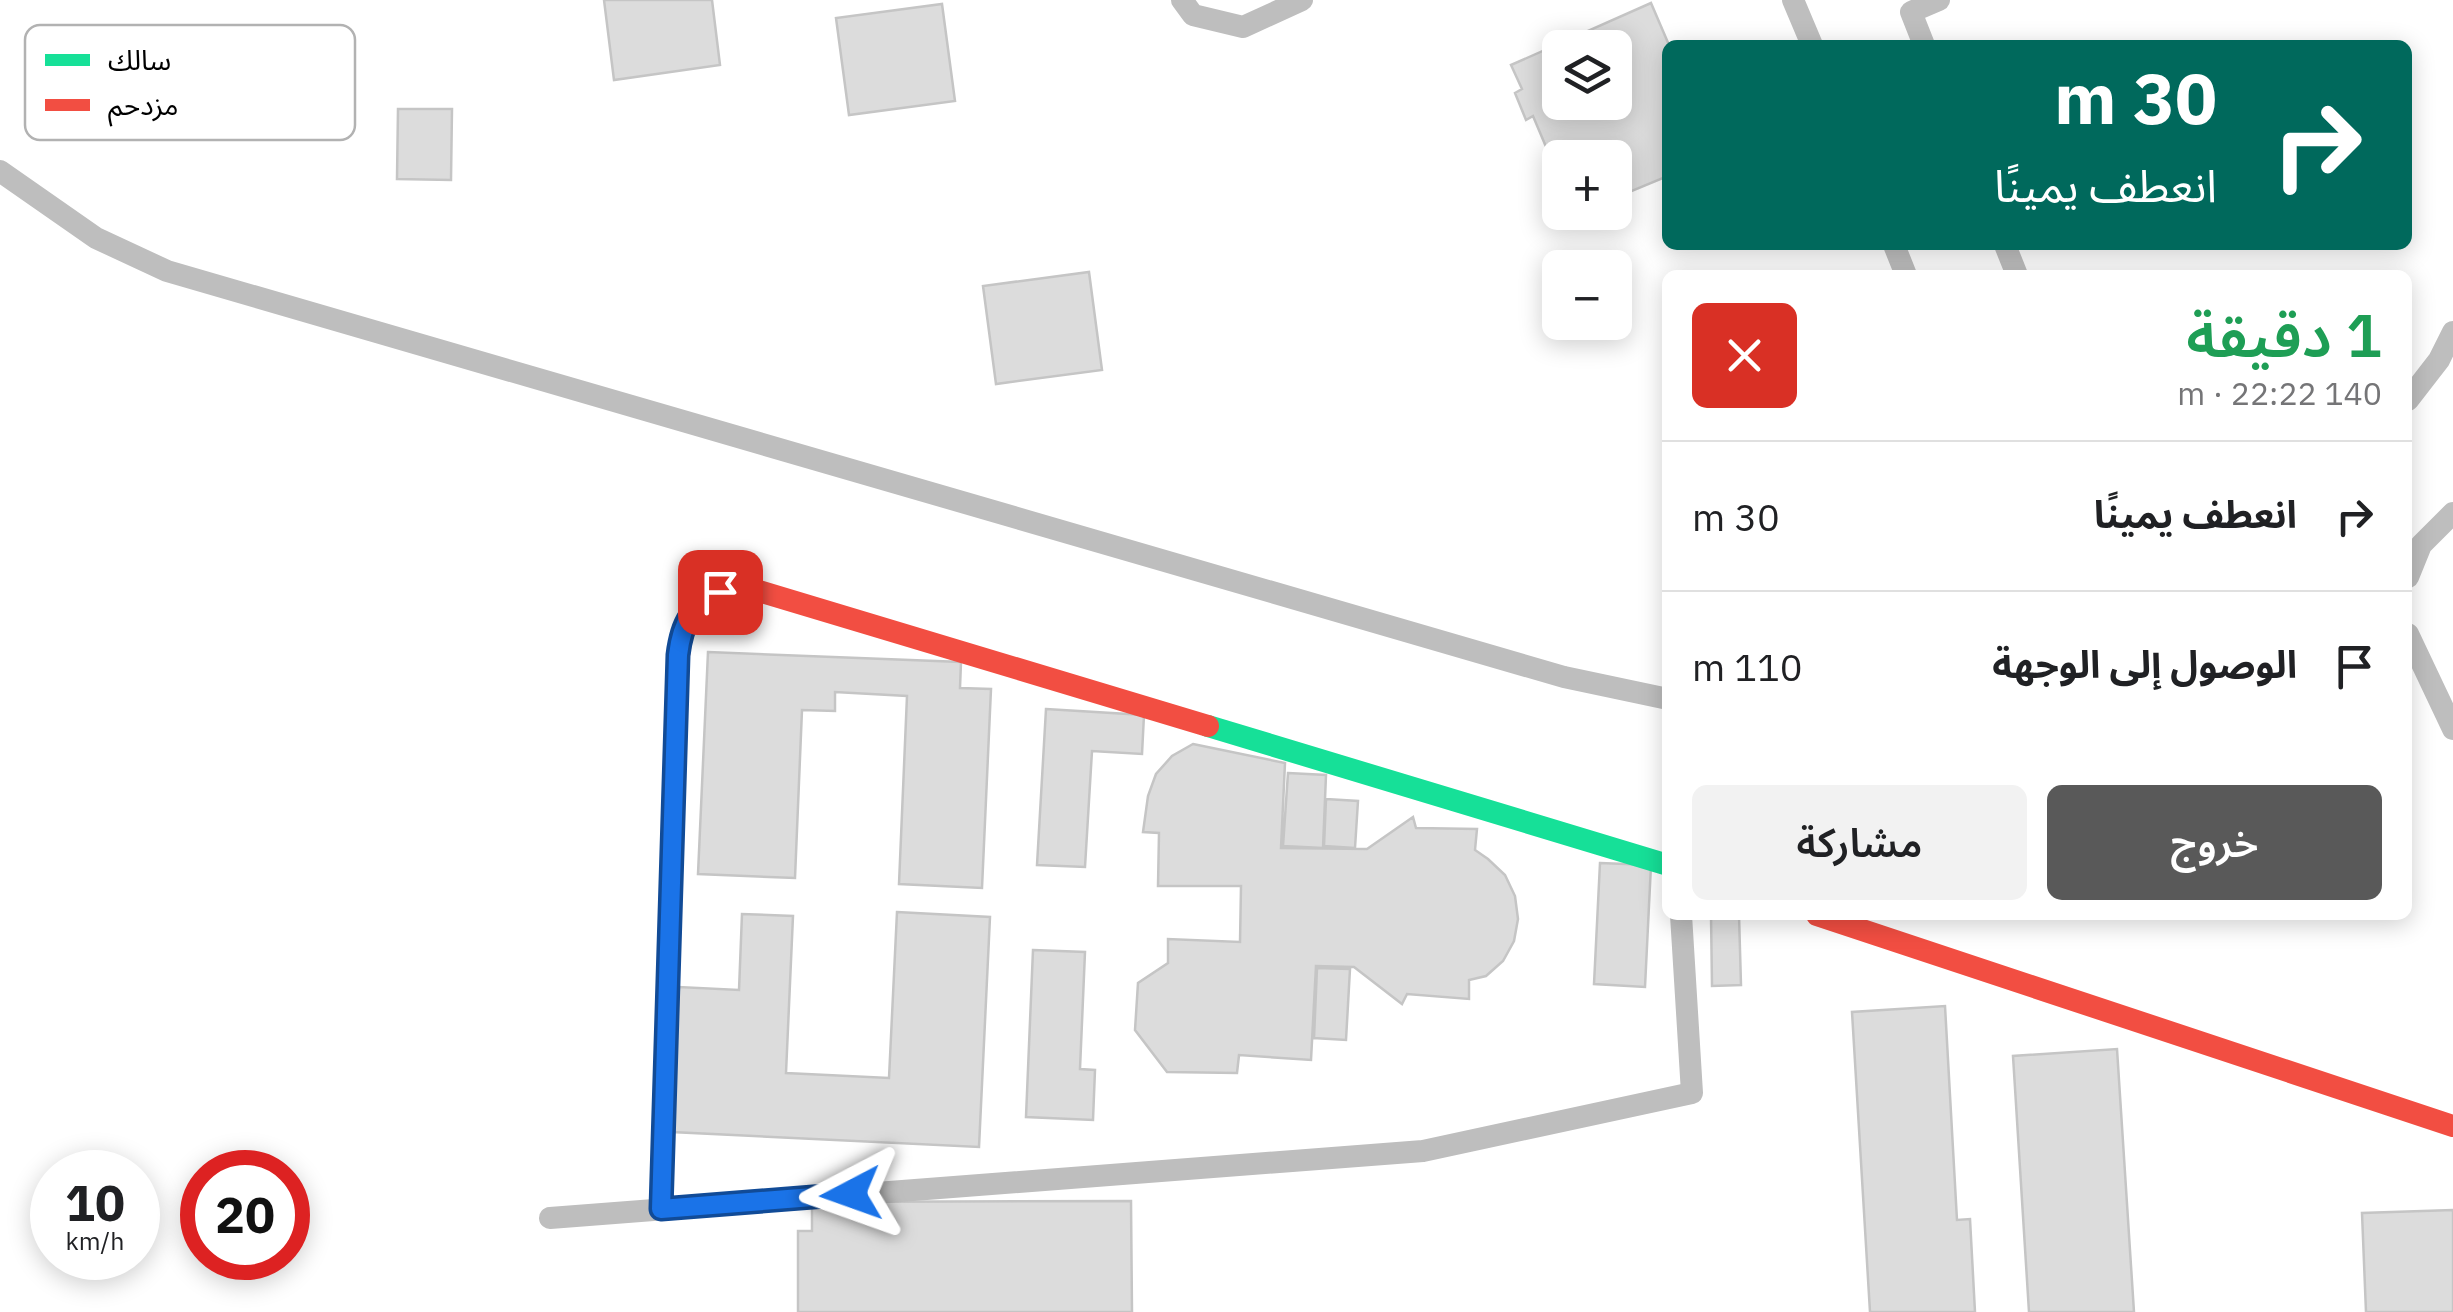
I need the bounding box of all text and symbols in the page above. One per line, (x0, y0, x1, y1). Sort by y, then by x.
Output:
legend (25, 25, 355, 140)
map controls (1542, 30, 1632, 340)
button: layers (1542, 30, 1632, 120)
text: سالك (108, 41, 171, 78)
text: 30 m (2054, 52, 2217, 143)
icon: right (2252, 80, 2382, 210)
text: مزدحم (108, 86, 179, 127)
button: + (1542, 140, 1632, 230)
text: انعطف يمينًا (1994, 156, 2217, 214)
button: − (1542, 250, 1632, 340)
text: 1 دقيقة (2186, 295, 2382, 374)
button: close (1692, 303, 1797, 408)
text: 140 m · 22:22 (2177, 372, 2382, 414)
text: انعطف يمينًا (2094, 489, 2297, 538)
icon: right (2327, 489, 2382, 544)
text: 30 m (1692, 492, 1780, 541)
pin (678, 550, 763, 635)
icon: arrive (693, 565, 748, 620)
text: الوصول إلى الوجهة (1992, 639, 2297, 688)
icon: arrive (2327, 639, 2382, 694)
text: 110 m (1692, 642, 1803, 691)
button: مشاركة (1692, 785, 2027, 900)
button: خروج (2047, 785, 2382, 900)
position arrow (799, 1142, 903, 1246)
speed limit sign: 20 (180, 1150, 310, 1280)
text: 10 (65, 1170, 125, 1235)
text: km/h (66, 1224, 124, 1257)

